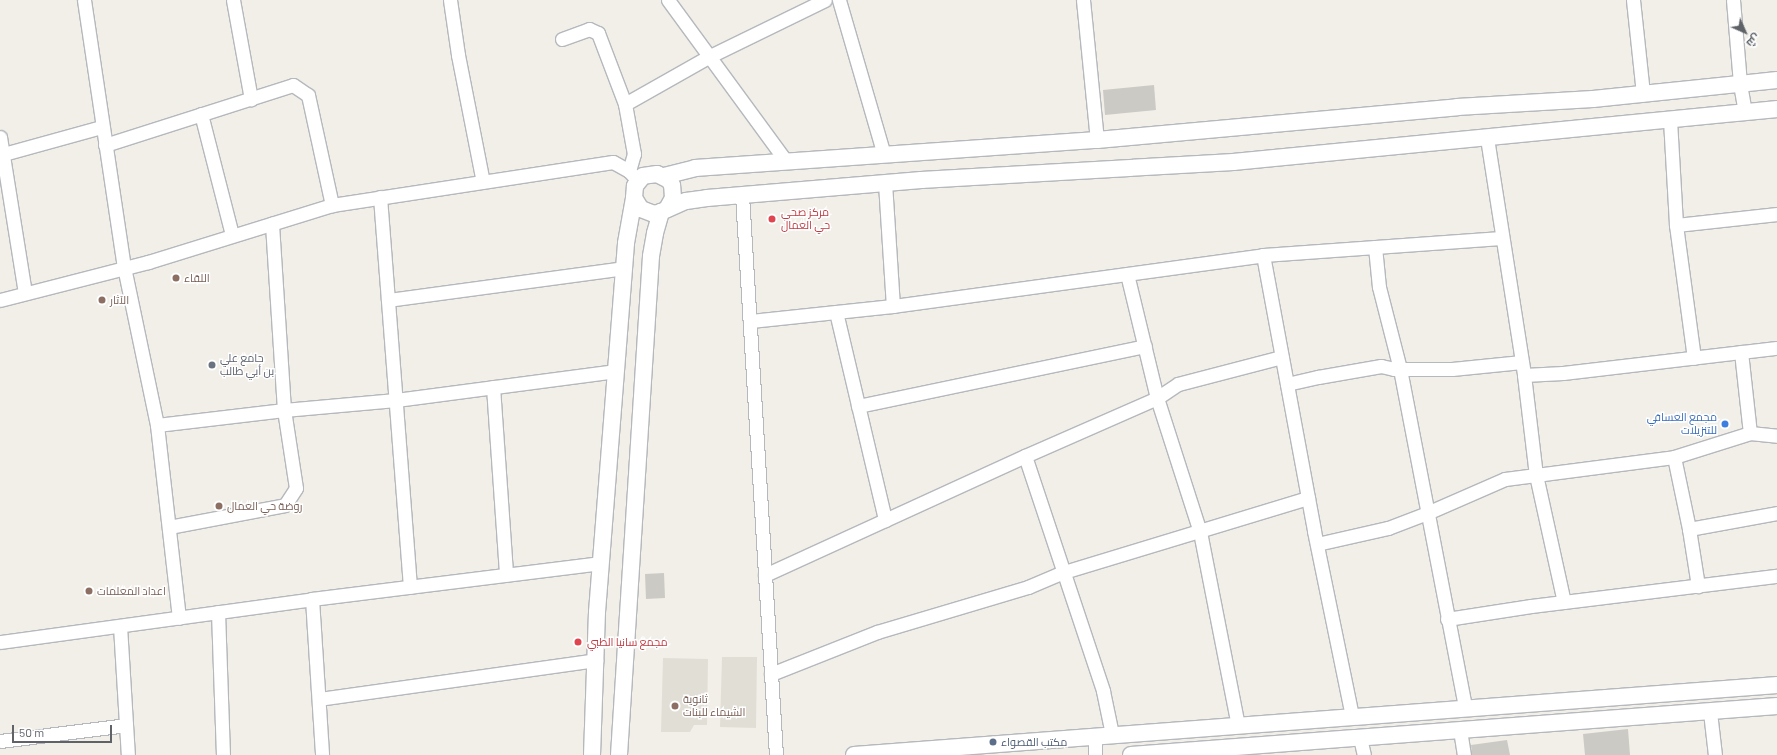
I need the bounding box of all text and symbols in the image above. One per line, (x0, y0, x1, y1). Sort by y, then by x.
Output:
north arrow (1725, 12, 1765, 52)
text: ش (1744, 31, 1763, 50)
place label: مركز صحي حي العمال (781, 206, 830, 232)
marker: مركز صحي حي العمال (766, 213, 778, 225)
place label: اللقاء (184, 271, 210, 285)
marker: اللقاء (171, 273, 181, 283)
place label: الآثار (110, 293, 129, 307)
marker: الآثار (97, 295, 107, 305)
place label: جامع علي بن أبي طالب (220, 352, 274, 378)
marker: جامع علي بن أبي طالب (207, 360, 217, 370)
place label: مجمع العسافي للتنزيلات (1647, 411, 1717, 437)
marker: مجمع العسافي للتنزيلات (1720, 419, 1730, 429)
place label: روضة حي العمال (227, 499, 302, 513)
marker: روضة حي العمال (214, 501, 224, 511)
place label: اعداد المعلمات (97, 584, 166, 598)
marker: اعداد المعلمات (84, 586, 94, 596)
place label: مجمع سانيا الطبي (587, 635, 668, 649)
marker: مجمع سانيا الطبي (572, 636, 584, 648)
place label: ثانوية الشيماء للبنات (683, 693, 745, 719)
marker: ثانوية الشيماء للبنات (670, 701, 680, 711)
scale bar (14, 717, 114, 743)
text: 50 m (19, 725, 44, 739)
place label: مكتب القصواء (1001, 735, 1067, 749)
marker: مكتب القصواء (988, 737, 998, 747)

